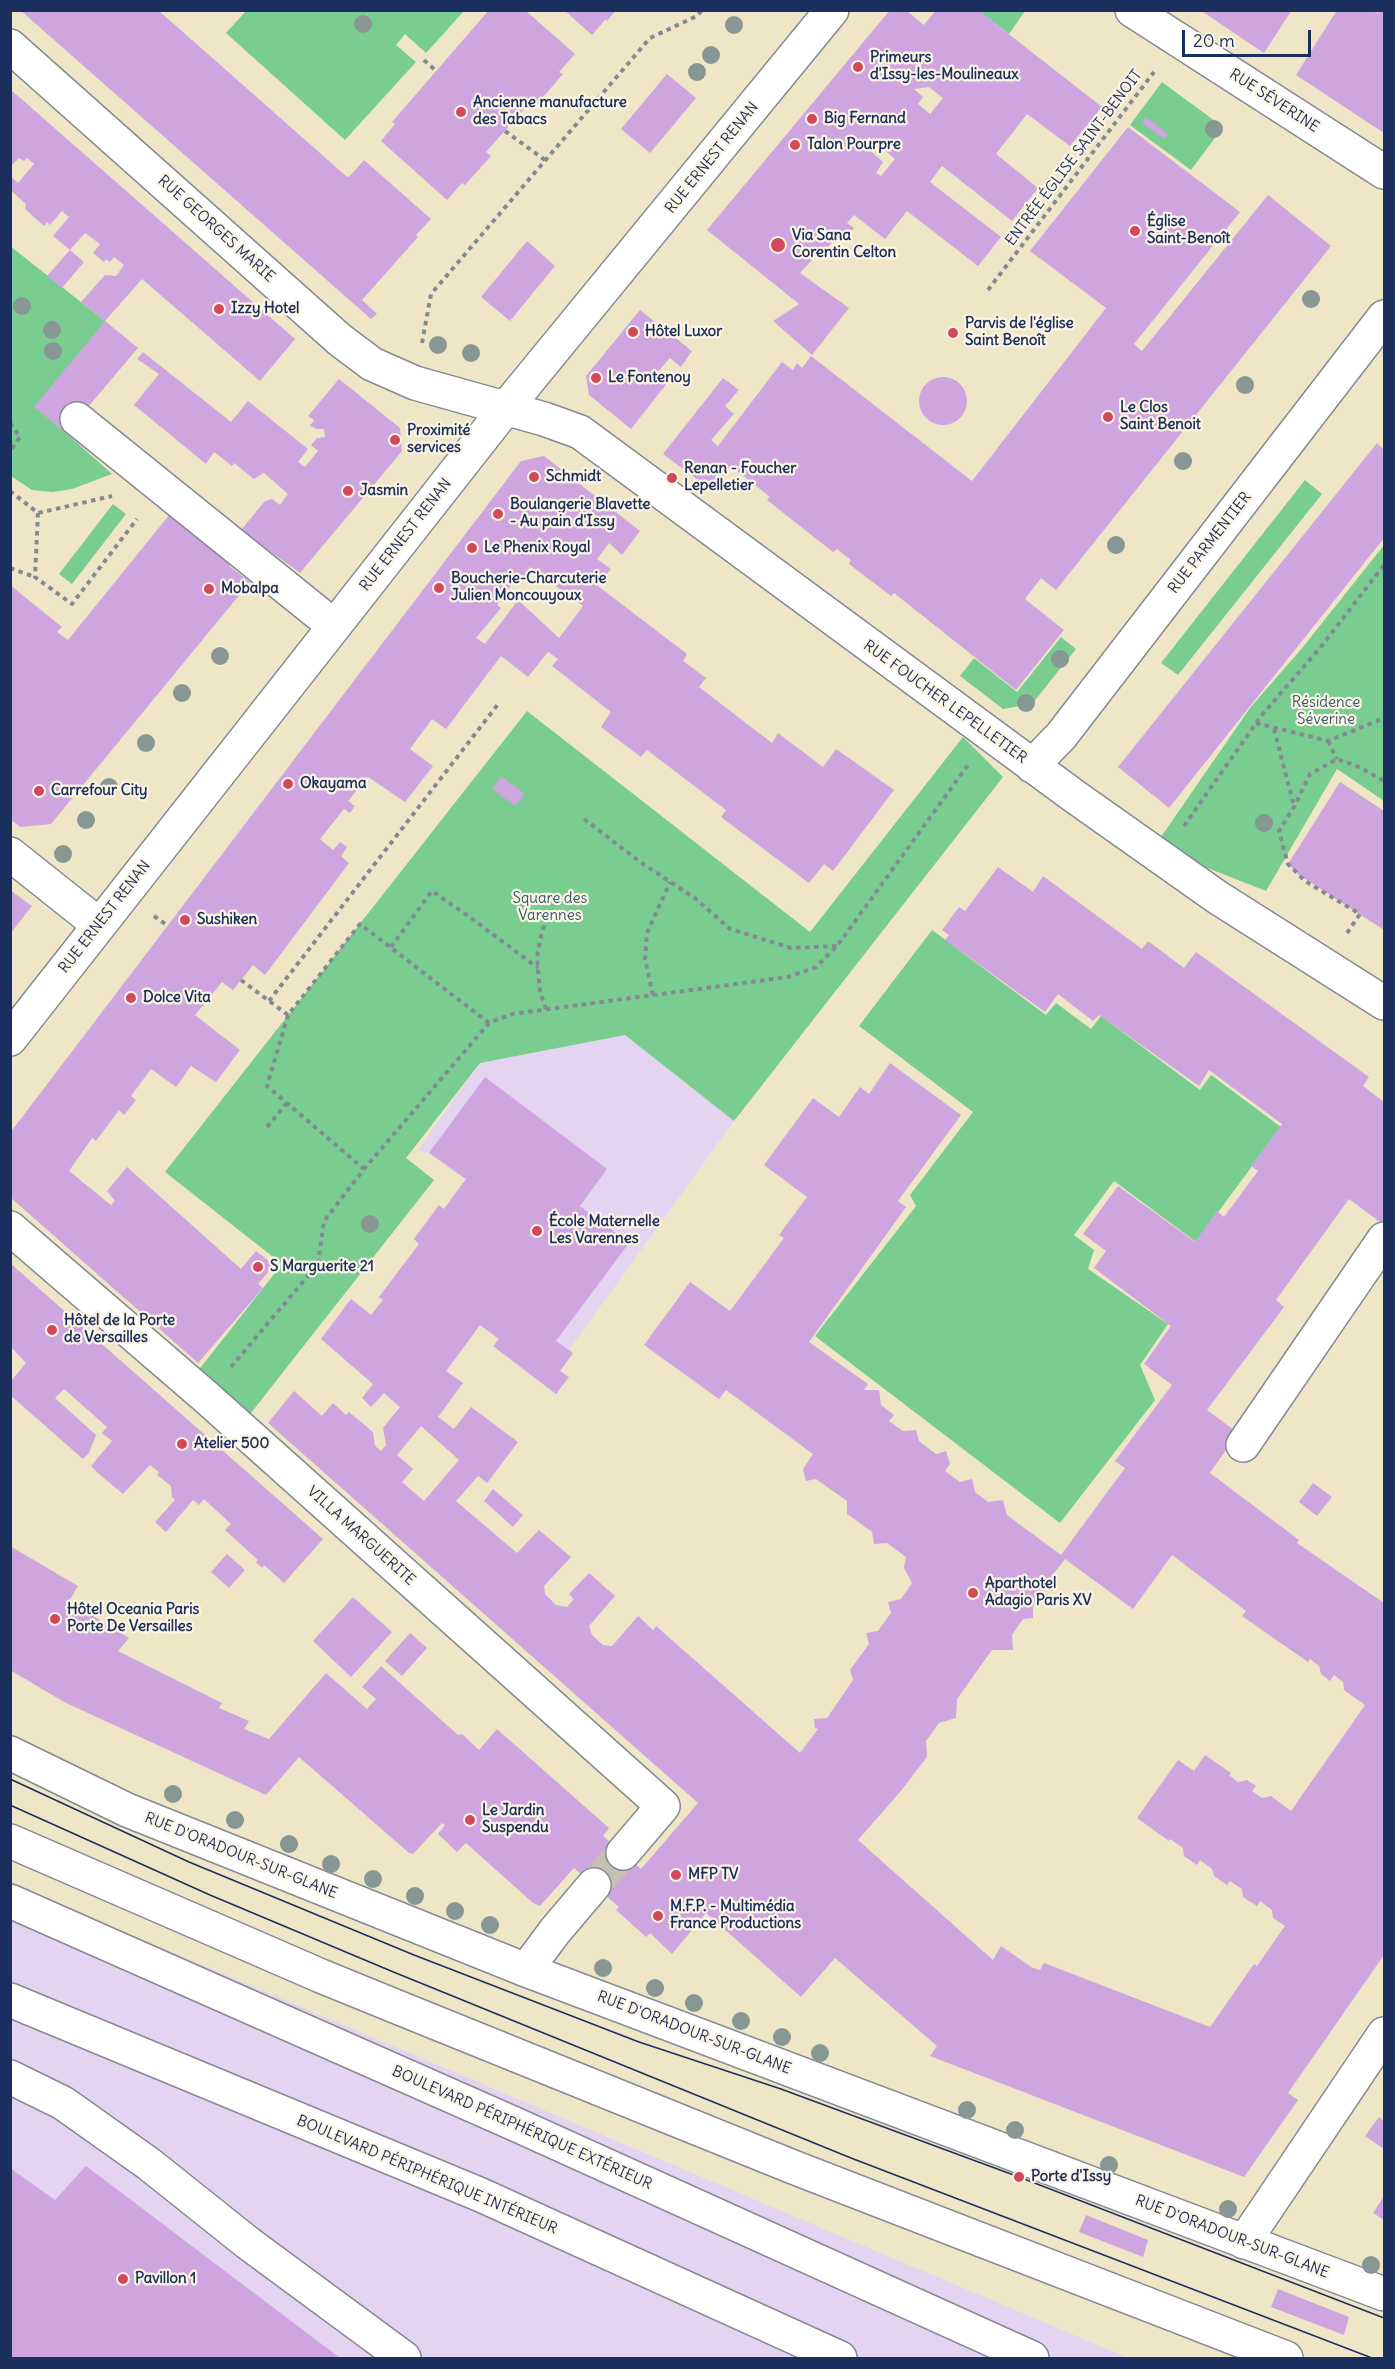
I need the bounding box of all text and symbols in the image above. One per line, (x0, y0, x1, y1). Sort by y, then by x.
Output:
scale bar (1185, 18, 1314, 56)
text: 20 m (1193, 29, 1235, 52)
place label: Primeurs d'Issy-les-Moulineaux (870, 49, 1019, 84)
marker: Primeurs d'Issy-les-Moulineaux (851, 60, 865, 74)
street label: RUE SÉVERINE (1226, 65, 1322, 137)
street label: ENTRÉE ÉGLISE SAINT-BENOIT (1002, 66, 1146, 250)
place label: Ancienne manufacture des Tabacs (473, 94, 627, 129)
street label: RUE ERNEST RENAN (662, 99, 762, 217)
marker: Ancienne manufacture des Tabacs (454, 105, 468, 119)
place label: Big Fernand (824, 110, 906, 128)
marker: Big Fernand (805, 112, 819, 126)
place label: Talon Pourpre (807, 136, 901, 154)
marker: Talon Pourpre (788, 138, 802, 152)
street label: RUE GEORGES MARIE (154, 172, 278, 286)
place label: Église Saint-Benoît (1147, 213, 1230, 248)
marker: Église Saint-Benoît (1128, 224, 1142, 238)
place label: Via Sana Corentin Celton (792, 227, 896, 262)
marker: Via Sana Corentin Celton (769, 236, 787, 254)
place label: Izzy Hotel (231, 300, 299, 318)
marker: Izzy Hotel (212, 302, 226, 316)
place label: Parvis de l'église Saint Benoît (965, 315, 1074, 350)
place label: Hôtel Luxor (645, 323, 722, 341)
marker: Hôtel Luxor (626, 325, 640, 339)
marker: Parvis de l'église Saint Benoît (946, 326, 960, 340)
place label: Le Fontenoy (608, 369, 691, 387)
marker: Le Fontenoy (589, 371, 603, 385)
place label: Le Clos Saint Benoit (1120, 399, 1201, 434)
marker: Le Clos Saint Benoit (1101, 410, 1115, 424)
place label: Proximité services (407, 422, 470, 457)
marker: Proximité services (388, 433, 402, 447)
place label: Renan - Foucher Lepelletier (684, 460, 796, 495)
place label: Schmidt (546, 468, 601, 486)
marker: Schmidt (527, 470, 541, 484)
marker: Renan - Foucher Lepelletier (665, 471, 679, 485)
street label: RUE ERNEST RENAN (356, 475, 456, 595)
place label: Jasmin (360, 482, 408, 500)
marker: Jasmin (341, 484, 355, 498)
street label: RUE PARMENTIER (1165, 489, 1255, 597)
place label: Boulangerie Blavette - Au pain d'Issy (510, 496, 650, 531)
marker: Boulangerie Blavette - Au pain d'Issy (491, 507, 505, 521)
place label: Le Phenix Royal (484, 539, 590, 557)
marker: Le Phenix Royal (465, 541, 479, 555)
place label: Boucherie-Charcuterie Julien Moncouyoux (451, 570, 606, 605)
place label: Mobalpa (221, 580, 279, 598)
marker: Boucherie-Charcuterie Julien Moncouyoux (432, 581, 446, 595)
marker: Mobalpa (202, 582, 216, 596)
street label: RUE FOUCHER LEPELLETIER (860, 637, 1030, 767)
park label: Résidence Séverine (1292, 694, 1360, 729)
place label: Okayama (300, 775, 366, 793)
marker: Okayama (281, 777, 295, 791)
place label: Carrefour City (51, 782, 148, 800)
marker: Carrefour City (32, 784, 46, 798)
street label: RUE ERNEST RENAN (55, 857, 155, 977)
park label: Square des Varennes (513, 890, 587, 925)
place label: Sushiken (197, 911, 257, 929)
marker: Sushiken (178, 913, 192, 927)
place label: Dolce Vita (143, 989, 211, 1007)
marker: Dolce Vita (124, 991, 138, 1005)
place label: École Maternelle Les Varennes (549, 1213, 660, 1248)
marker: École Maternelle Les Varennes (530, 1224, 544, 1238)
place label: S Marguerite 21 (270, 1258, 374, 1276)
marker: S Marguerite 21 (251, 1260, 265, 1274)
place label: Hôtel de la Porte de Versailles (64, 1312, 175, 1347)
marker: Hôtel de la Porte de Versailles (45, 1323, 59, 1337)
place label: Atelier 500 (194, 1435, 269, 1453)
marker: Atelier 500 (175, 1437, 189, 1451)
street label: VILLA MARGUERITE (303, 1483, 419, 1589)
place label: Aparthotel Adagio Paris XV (985, 1575, 1092, 1610)
marker: Aparthotel Adagio Paris XV (966, 1586, 980, 1600)
place label: Hôtel Oceania Paris Porte De Versailles (67, 1601, 199, 1636)
marker: Hôtel Oceania Paris Porte De Versailles (48, 1612, 62, 1626)
place label: Le Jardin Suspendu (482, 1802, 549, 1837)
street label: RUE D'ORADOUR-SUR-GLANE (142, 1809, 340, 1903)
marker: Le Jardin Suspendu (463, 1813, 477, 1827)
place label: MFP TV (688, 1866, 738, 1884)
marker: MFP TV (669, 1868, 683, 1882)
place label: M.F.P. - Multimédia France Productions (670, 1898, 801, 1933)
marker: M.F.P. - Multimédia France Productions (651, 1909, 665, 1923)
street label: RUE D'ORADOUR-SUR-GLANE (594, 1988, 794, 2078)
street label: BOULEVARD PÉRIPHÉRIQUE EXTÉRIEUR (389, 2062, 655, 2194)
street label: BOULEVARD PÉRIPHÉRIQUE INTÉRIEUR (294, 2112, 560, 2238)
place label: Porte d'Issy (1031, 2168, 1111, 2186)
marker: Porte d'Issy (1012, 2170, 1026, 2184)
street label: RUE D'ORADOUR-SUR-GLANE (1132, 2192, 1332, 2282)
place label: Pavillon 1 (135, 2270, 196, 2288)
marker: Pavillon 1 (116, 2272, 130, 2286)

